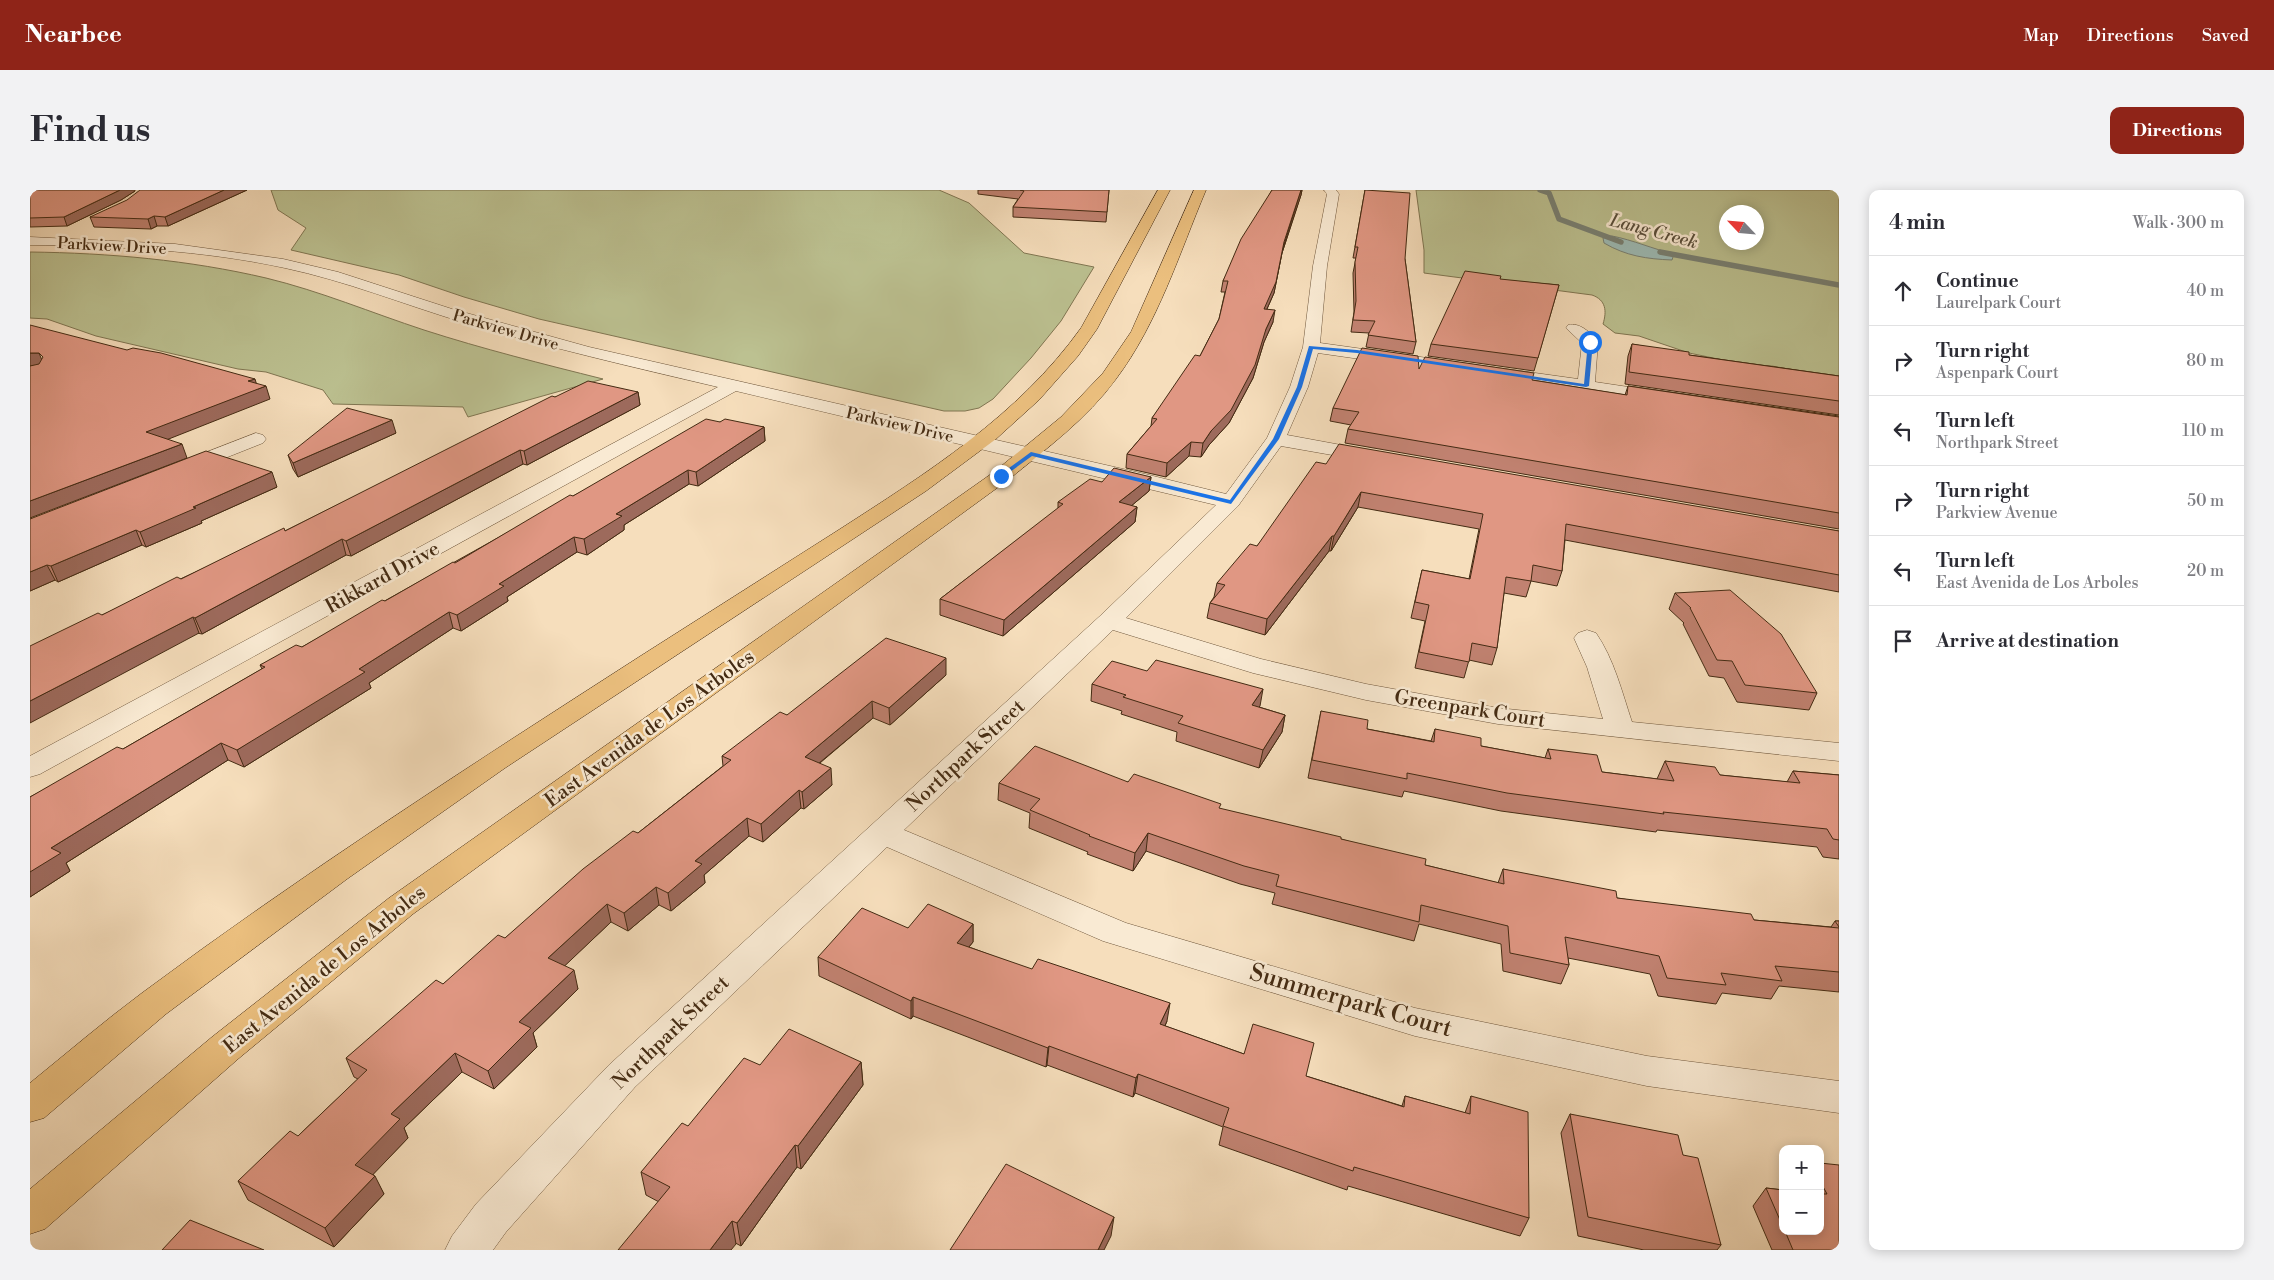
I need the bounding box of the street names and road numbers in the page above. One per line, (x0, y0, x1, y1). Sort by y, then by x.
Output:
street label: Parkview Drive (57, 233, 167, 259)
street label: Parkview Drive (450, 305, 561, 355)
street label: Parkview Drive (844, 403, 955, 447)
street label: Rikkard Drive (321, 537, 444, 620)
street label: East Avenida de Los Arboles (540, 645, 760, 814)
street label: Greenpark Court (1392, 685, 1547, 734)
street label: Northpark Street (901, 695, 1031, 818)
street label: East Avenida de Los Arboles (219, 881, 431, 1060)
street label: Summerpark Court (1246, 958, 1456, 1044)
street label: Northpark Street (607, 971, 735, 1095)

